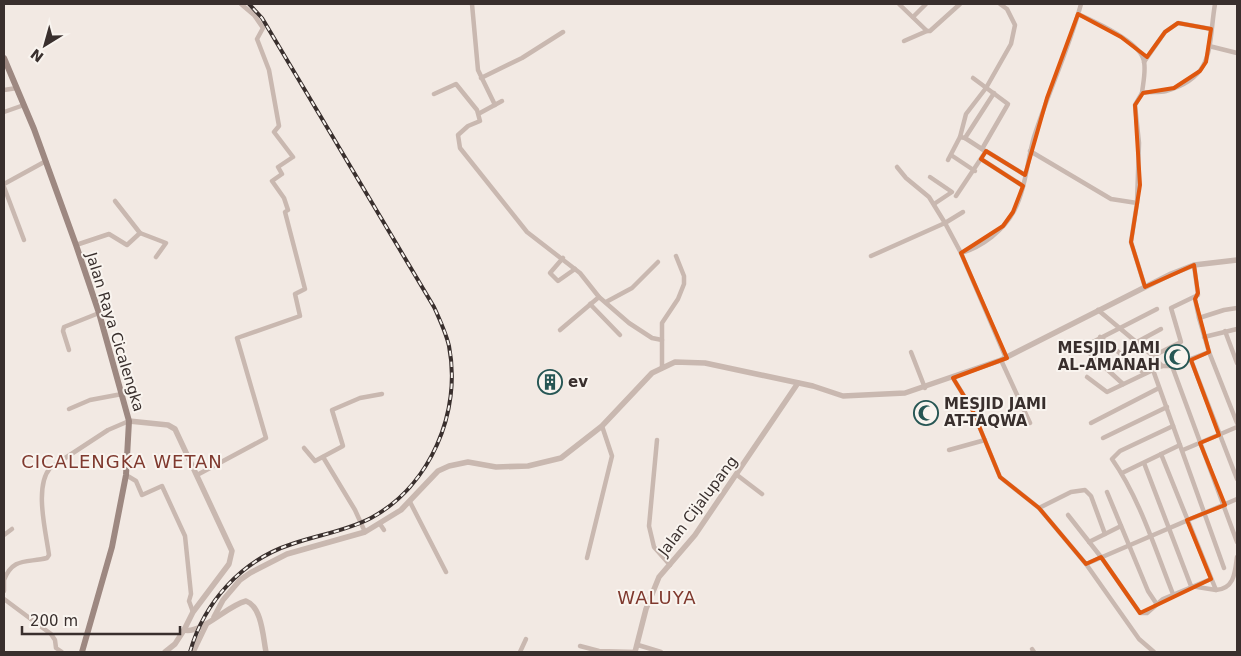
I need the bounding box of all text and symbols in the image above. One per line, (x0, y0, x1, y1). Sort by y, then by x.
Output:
north arrow (20, 20, 70, 70)
text: N (28, 45, 47, 65)
street label: Jalan Raya Cicalengka (82, 249, 148, 414)
place label: MESJID JAMI AL-AMANAH (1057, 339, 1160, 374)
mosque icon: MESJID JAMI AL-AMANAH (1164, 344, 1190, 370)
building icon: ev (537, 369, 563, 395)
place label: ev (568, 373, 588, 391)
place label: MESJID JAMI AT-TAQWA (944, 395, 1047, 430)
mosque icon: MESJID JAMI AT-TAQWA (913, 400, 939, 426)
district label: CICALENGKA WETAN (21, 451, 223, 472)
street label: Jalan Cijalupang (654, 452, 741, 560)
district label: WALUYA (617, 587, 697, 608)
scale bar (22, 604, 180, 636)
text: 200 m (30, 612, 78, 630)

